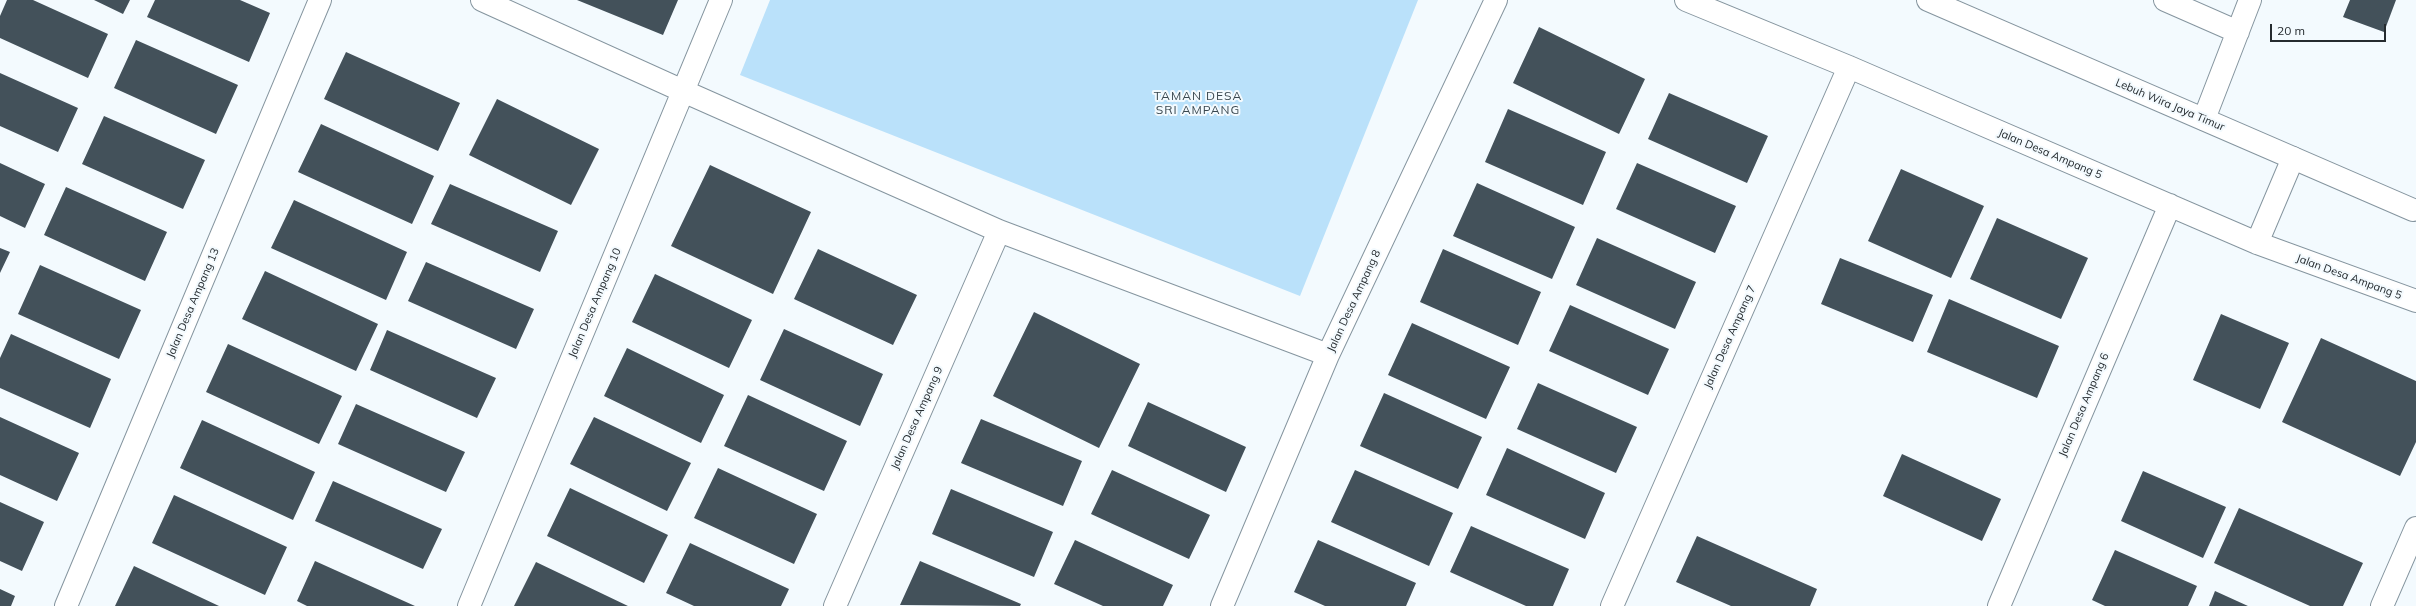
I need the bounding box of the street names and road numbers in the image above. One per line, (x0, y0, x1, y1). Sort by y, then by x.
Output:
street label: Lebuh Wira Jaya Timur (2114, 76, 2226, 134)
street label: Jalan Desa Ampang 5 (1996, 126, 2104, 182)
street label: Jalan Desa Ampang 13 (164, 246, 222, 360)
street label: Jalan Desa Ampang 10 (566, 246, 624, 360)
street label: Jalan Desa Ampang 8 (1324, 248, 1384, 354)
street label: Jalan Desa Ampang 5 (2294, 252, 2404, 302)
street label: Jalan Desa Ampang 7 (1701, 283, 1759, 391)
street label: Jalan Desa Ampang 6 (2056, 351, 2112, 459)
street label: Jalan Desa Ampang 9 (888, 364, 946, 472)

